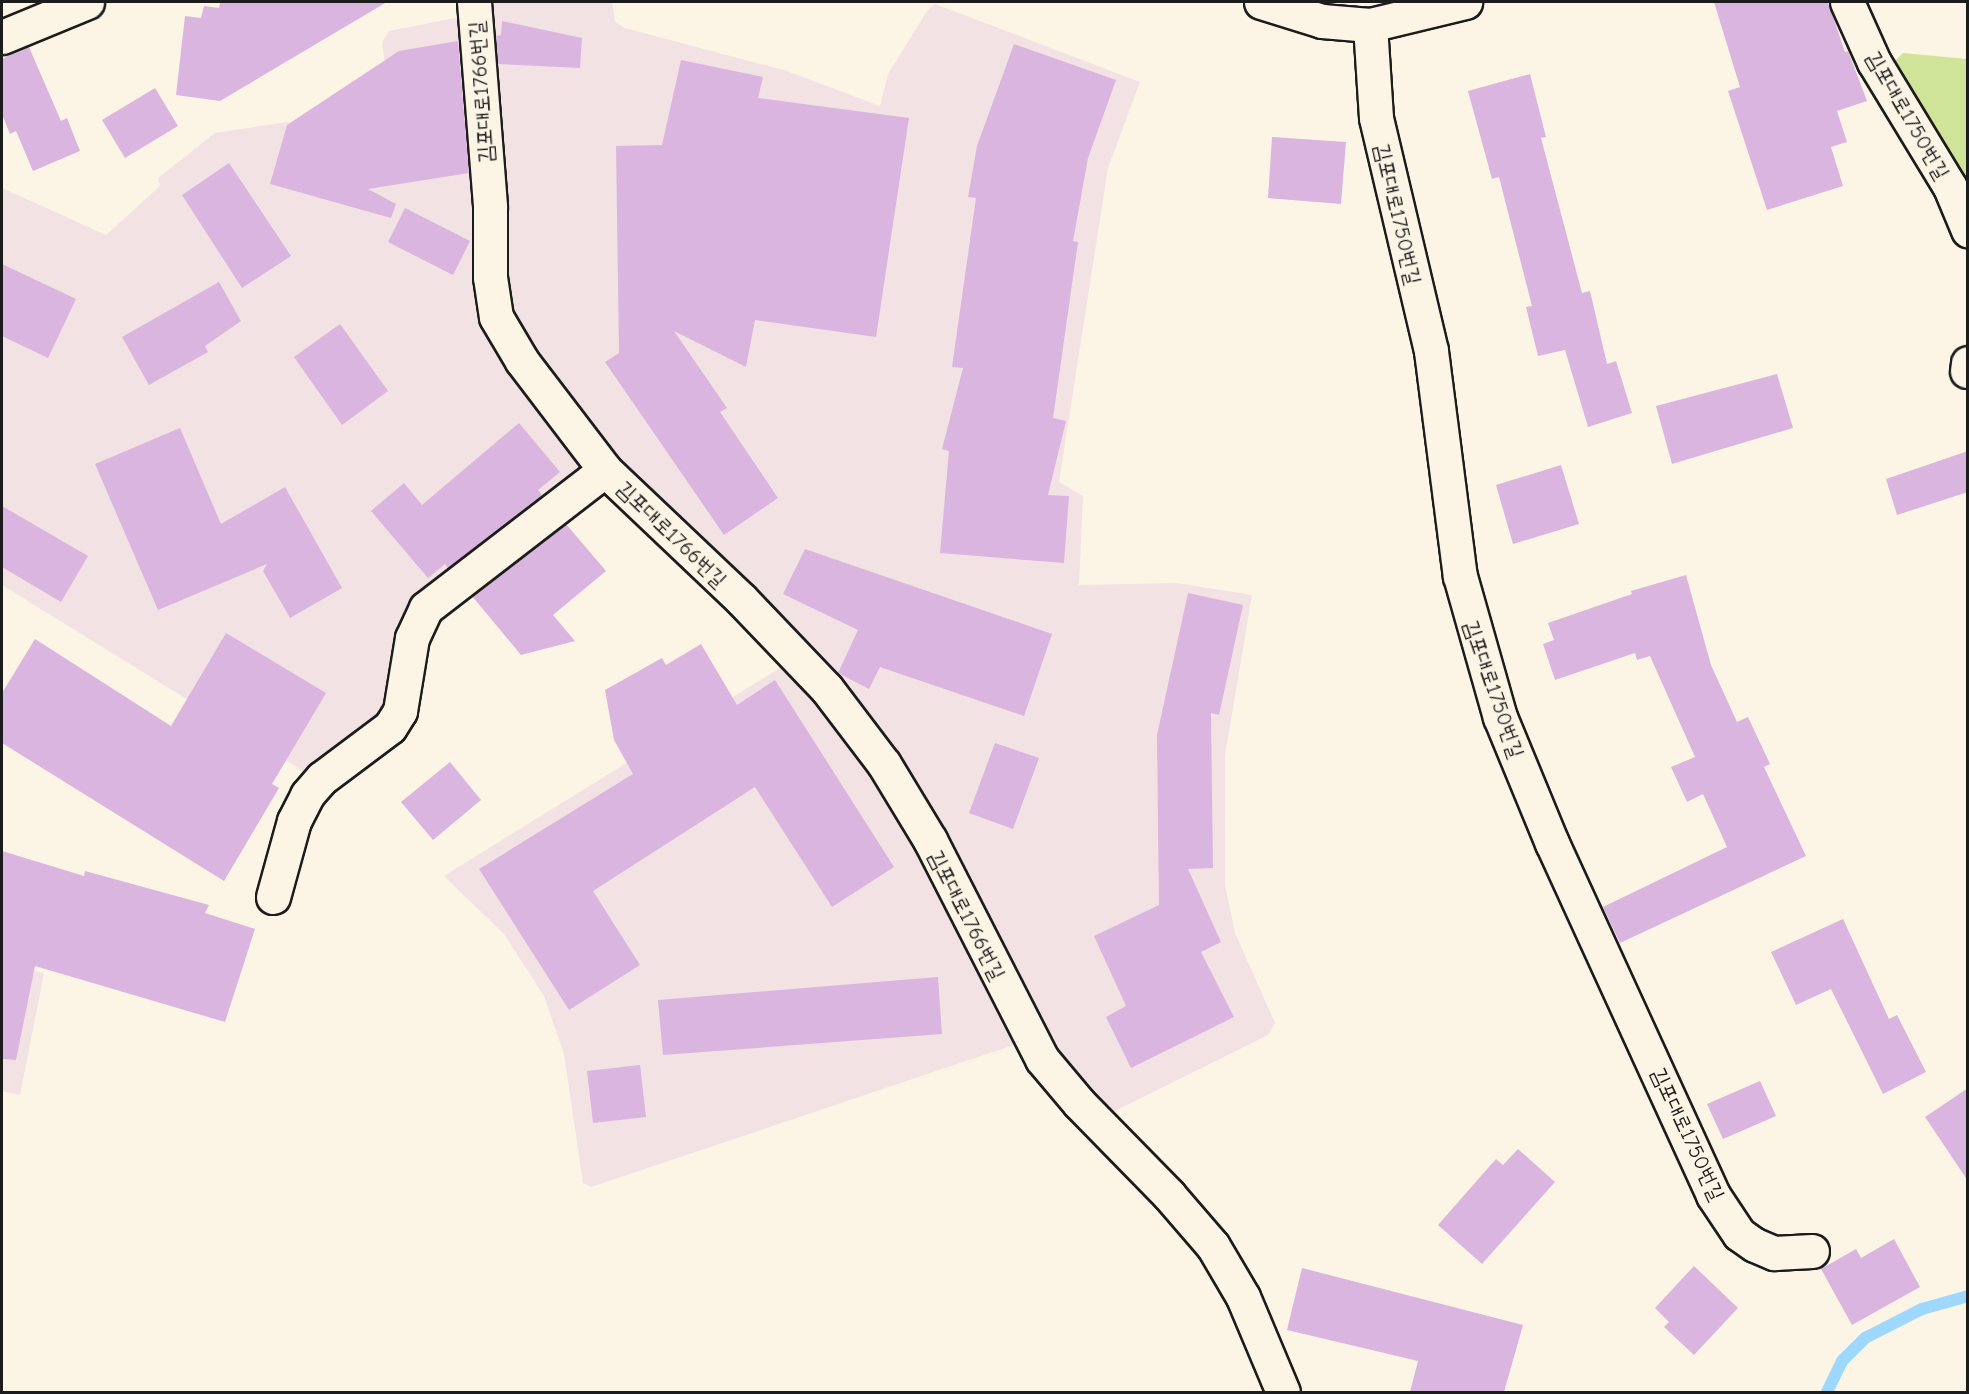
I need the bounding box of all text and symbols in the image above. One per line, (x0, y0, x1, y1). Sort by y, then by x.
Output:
street label: 김포대로1766번길 (463, 20, 499, 164)
street label: 김포대로1750번길 (1861, 46, 1955, 184)
street label: 김포대로1750번길 (1370, 141, 1426, 287)
street label: 김포대로1766번길 (612, 476, 732, 592)
street label: 김포대로1750번길 (1459, 617, 1529, 761)
street label: 김포대로1766번길 (923, 846, 1011, 984)
street label: 김포대로1750번길 (1646, 1064, 1730, 1204)

